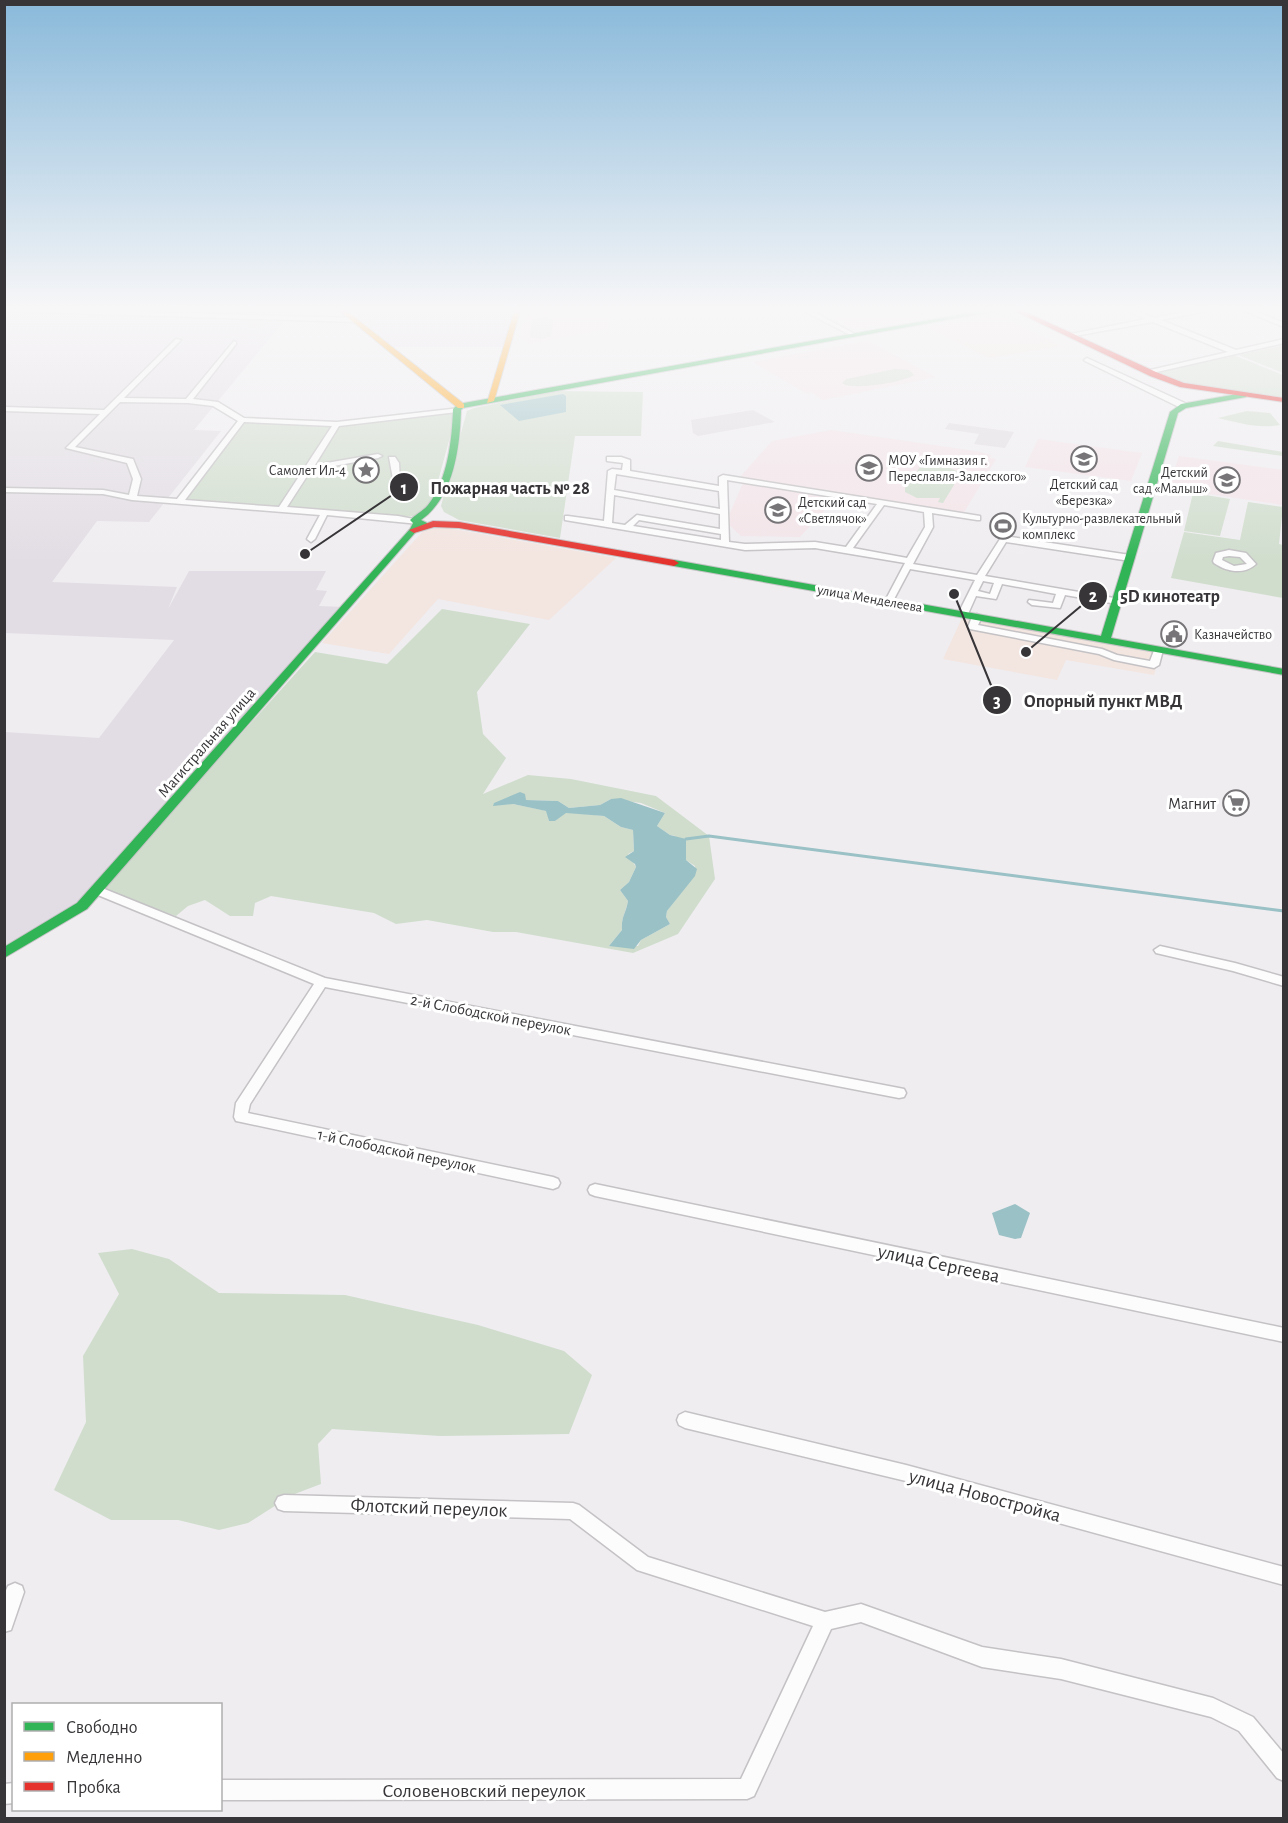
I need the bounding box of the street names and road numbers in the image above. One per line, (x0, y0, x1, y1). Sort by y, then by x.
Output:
street label: улица Менделеева (815, 583, 924, 615)
street label: Магистральная улица (155, 685, 259, 801)
street label: 2-й Слободской переулок (409, 992, 573, 1040)
street label: 1-й Слободской переулок (316, 1126, 478, 1177)
street label: улица Сергеева (875, 1241, 1002, 1287)
street label: улица Новостройка (906, 1466, 1063, 1526)
street label: Флотский переулок (350, 1495, 508, 1521)
street label: Соловеновский переулок (382, 1781, 586, 1801)

